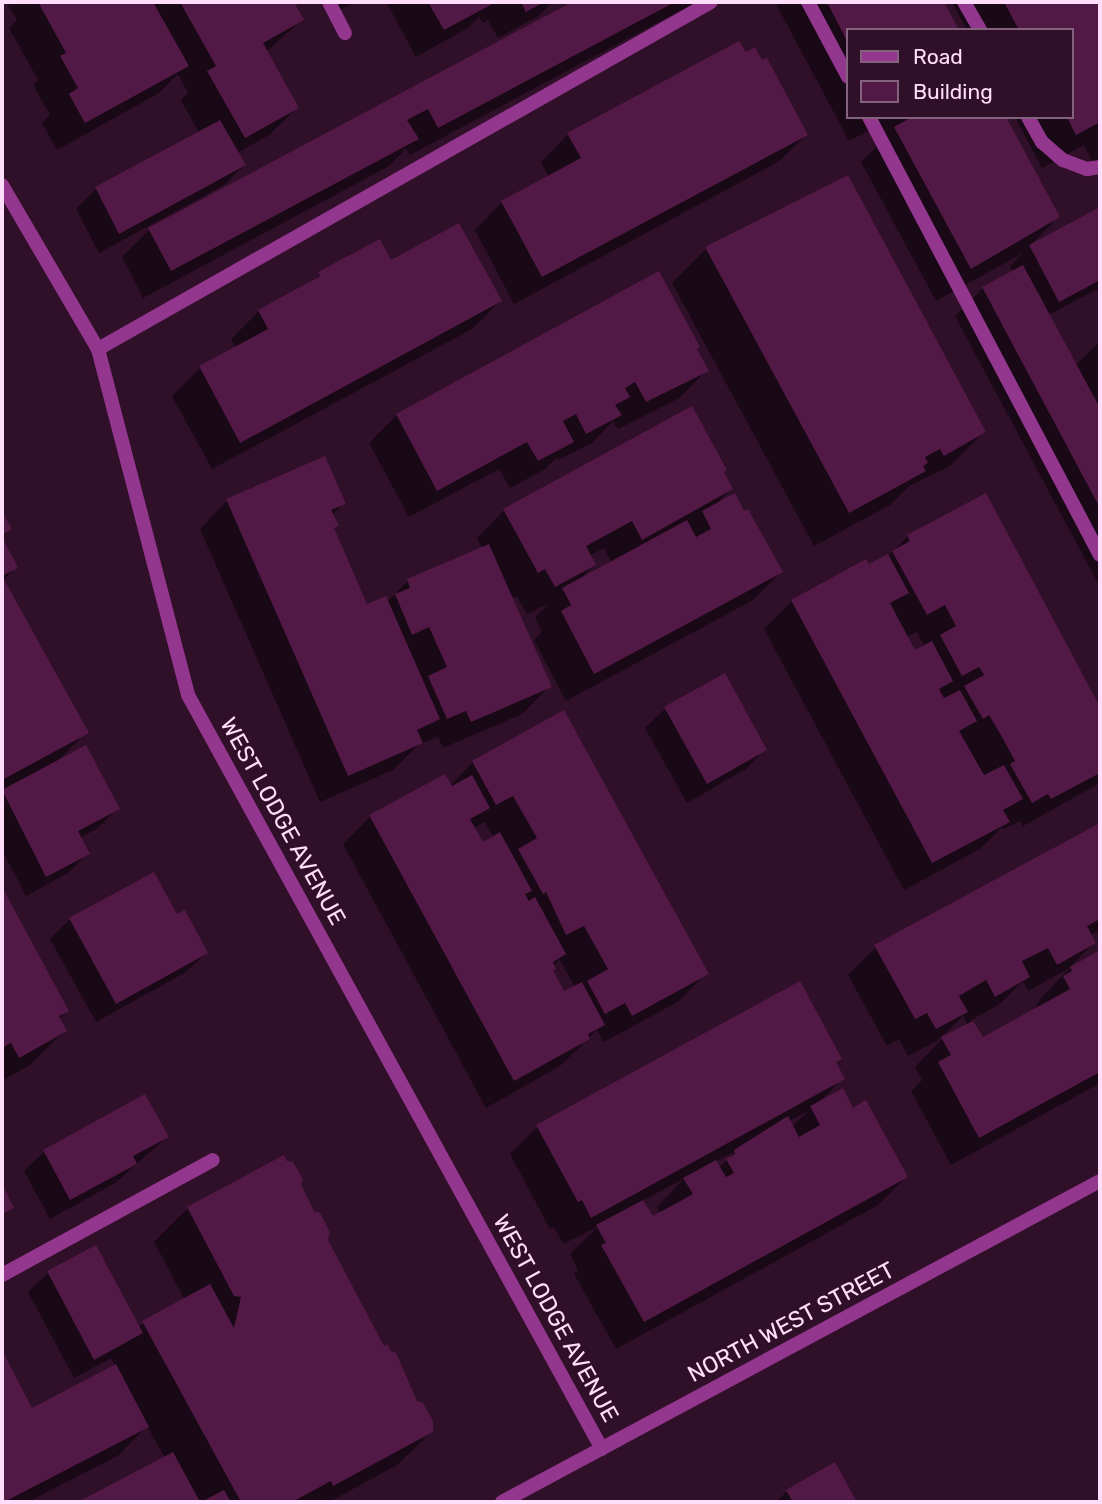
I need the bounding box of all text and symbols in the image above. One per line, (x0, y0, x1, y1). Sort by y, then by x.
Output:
legend (846, 28, 1074, 119)
text: Road (913, 44, 963, 69)
text: Building (913, 79, 993, 104)
street label: WEST LODGE AVENUE (214, 712, 352, 930)
street label: WEST LODGE AVENUE (487, 1209, 625, 1427)
street label: NORTH WEST STREET (683, 1256, 899, 1388)

